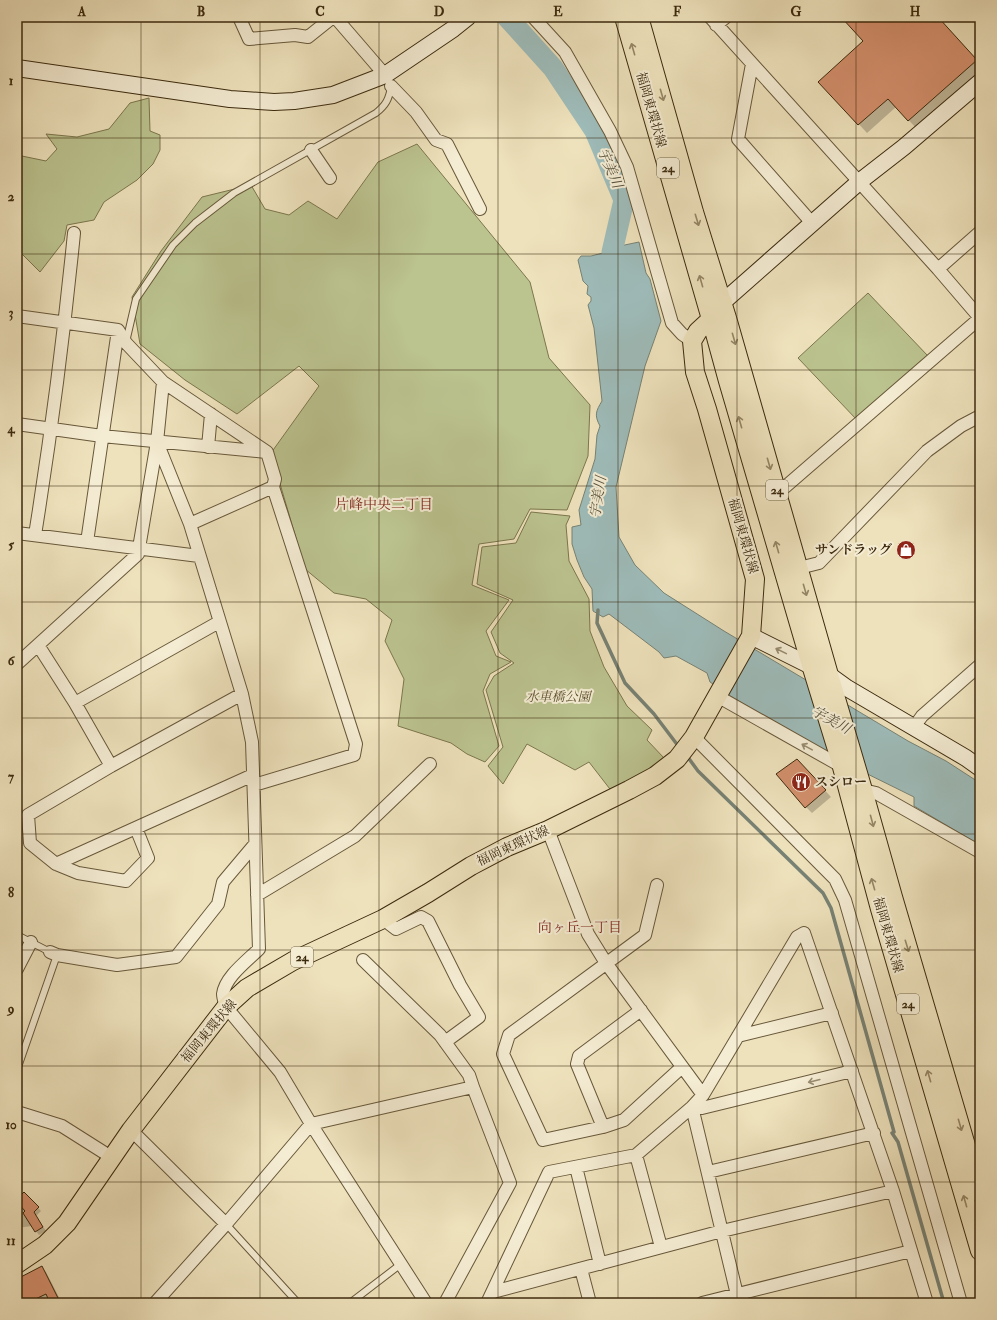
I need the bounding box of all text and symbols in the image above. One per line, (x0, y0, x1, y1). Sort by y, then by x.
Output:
text: A (77, 4, 87, 20)
text: B (197, 4, 205, 20)
text: C (315, 4, 325, 20)
text: D (434, 4, 445, 20)
text: E (553, 4, 563, 20)
text: F (673, 4, 682, 20)
text: G (791, 4, 802, 20)
text: H (910, 4, 921, 20)
one-way arrow (629, 43, 636, 56)
street label: 福岡東環状線 (633, 70, 669, 150)
text: 1 (9, 73, 14, 89)
one-way arrow (658, 88, 666, 101)
water label: 宇美川 (594, 145, 627, 192)
road number: 24 (657, 158, 679, 178)
text: 2 (8, 189, 15, 205)
one-way arrow (694, 213, 701, 226)
one-way arrow (697, 275, 704, 288)
text: 3 (9, 305, 14, 321)
one-way arrow (731, 333, 738, 346)
one-way arrow (736, 416, 743, 429)
text: 4 (6, 421, 15, 437)
one-way arrow (766, 458, 773, 471)
water label: 宇美川 (586, 473, 610, 519)
road number: 24 (766, 480, 788, 500)
district label: 片峰中央二丁目 (335, 496, 433, 513)
street label: 福岡東環状線 (725, 496, 761, 576)
text: 5 (8, 537, 14, 553)
shop icon: サンドラッグ (895, 539, 917, 561)
one-way arrow (773, 541, 780, 554)
place label: サンドラッグ (815, 542, 892, 558)
one-way arrow (802, 583, 809, 596)
one-way arrow (775, 647, 787, 654)
text: 6 (8, 653, 16, 669)
park label: 水車橋公園 (525, 689, 592, 705)
water label: 宇美川 (809, 702, 855, 739)
one-way arrow (802, 742, 814, 750)
text: 7 (8, 769, 15, 785)
restaurant icon: スシロー (790, 771, 812, 793)
place label: スシロー (815, 774, 867, 790)
one-way arrow (869, 815, 876, 828)
street label: 福岡東環状線 (474, 822, 552, 870)
one-way arrow (869, 877, 876, 890)
text: 8 (8, 885, 14, 901)
street label: 福岡東環状線 (870, 895, 906, 975)
district label: 向ヶ丘一丁目 (538, 919, 622, 936)
one-way arrow (904, 940, 911, 953)
road number: 24 (291, 947, 313, 967)
road number: 24 (897, 994, 919, 1014)
street label: 福岡東環状線 (178, 996, 240, 1066)
text: 9 (6, 1001, 15, 1017)
one-way arrow (925, 1070, 932, 1083)
one-way arrow (808, 1077, 821, 1085)
text: 10 (5, 1117, 17, 1133)
one-way arrow (957, 1118, 964, 1131)
one-way arrow (961, 1194, 968, 1207)
text: 11 (6, 1233, 16, 1249)

